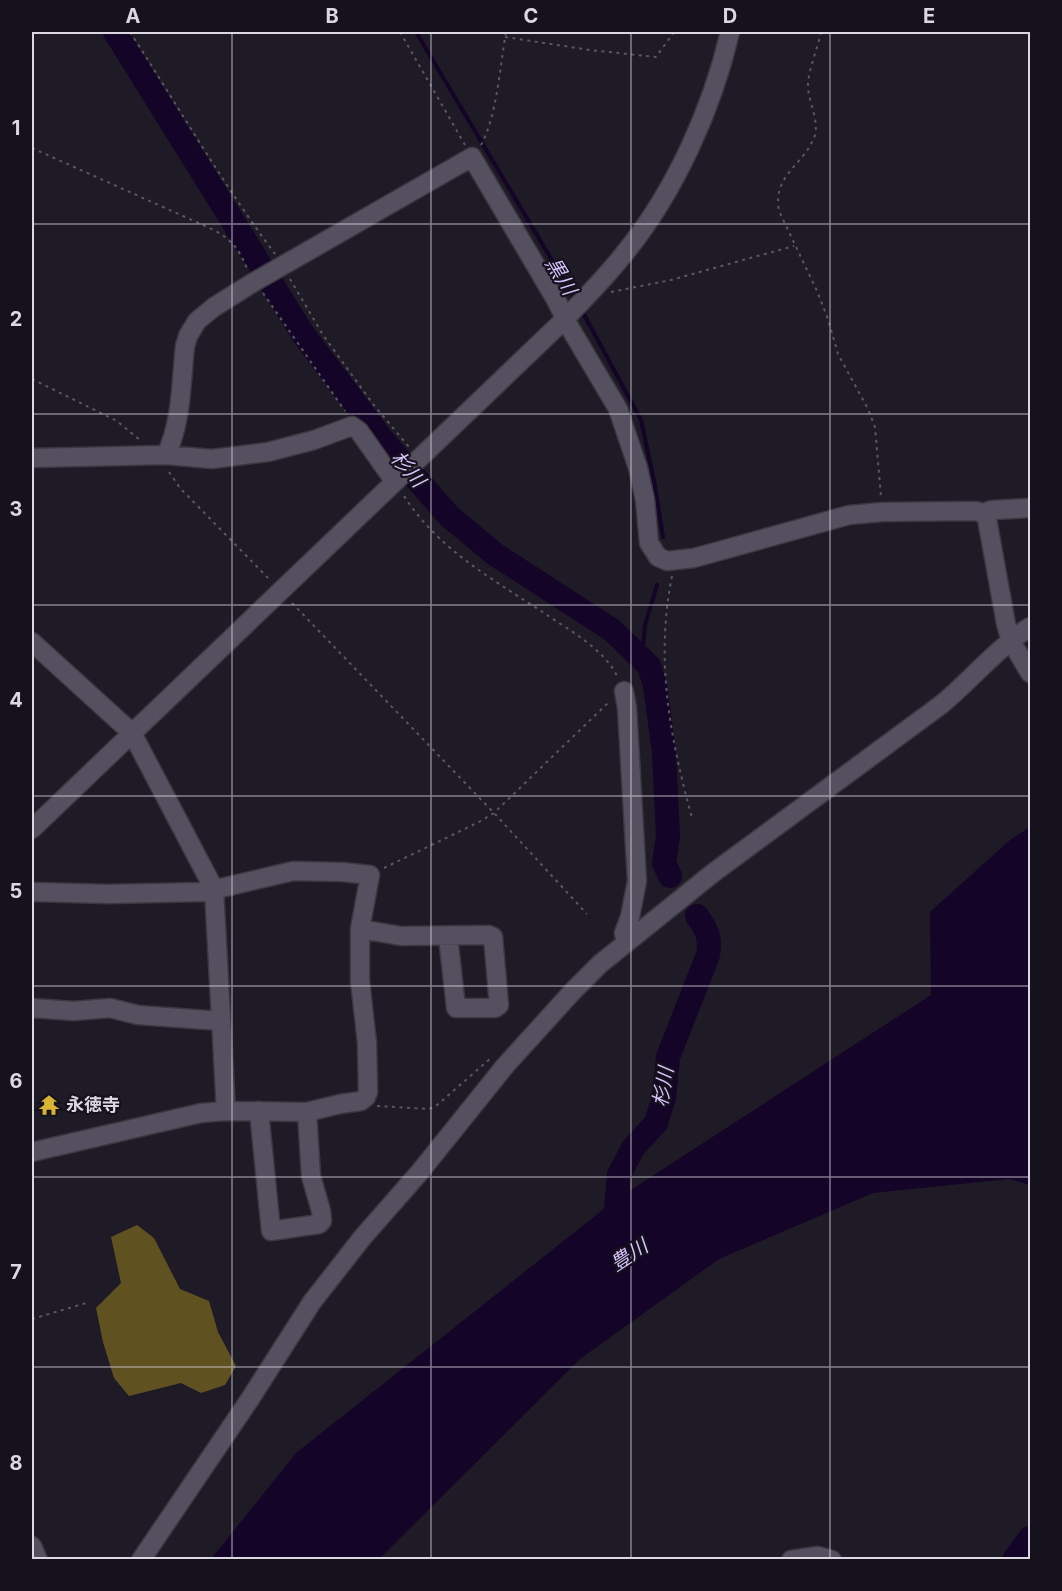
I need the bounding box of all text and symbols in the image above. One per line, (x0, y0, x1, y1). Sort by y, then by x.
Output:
text: A (126, 4, 141, 28)
text: B (325, 4, 339, 28)
text: C (524, 4, 538, 28)
text: D (723, 4, 737, 28)
text: E (923, 4, 935, 28)
text: 1 (12, 116, 20, 140)
water label: 黒川 (540, 253, 583, 301)
text: 2 (10, 307, 22, 331)
water label: 杉川 (386, 446, 431, 493)
text: 3 (10, 497, 22, 521)
text: 4 (9, 688, 23, 712)
text: 5 (10, 879, 22, 903)
water label: 杉川 (648, 1063, 678, 1109)
text: 6 (10, 1069, 23, 1093)
temple icon: 永徳寺 (37, 1093, 61, 1117)
place label: 永徳寺 (66, 1094, 120, 1115)
water label: 豊川 (606, 1233, 654, 1276)
text: 7 (10, 1260, 22, 1284)
text: 8 (9, 1451, 23, 1475)

